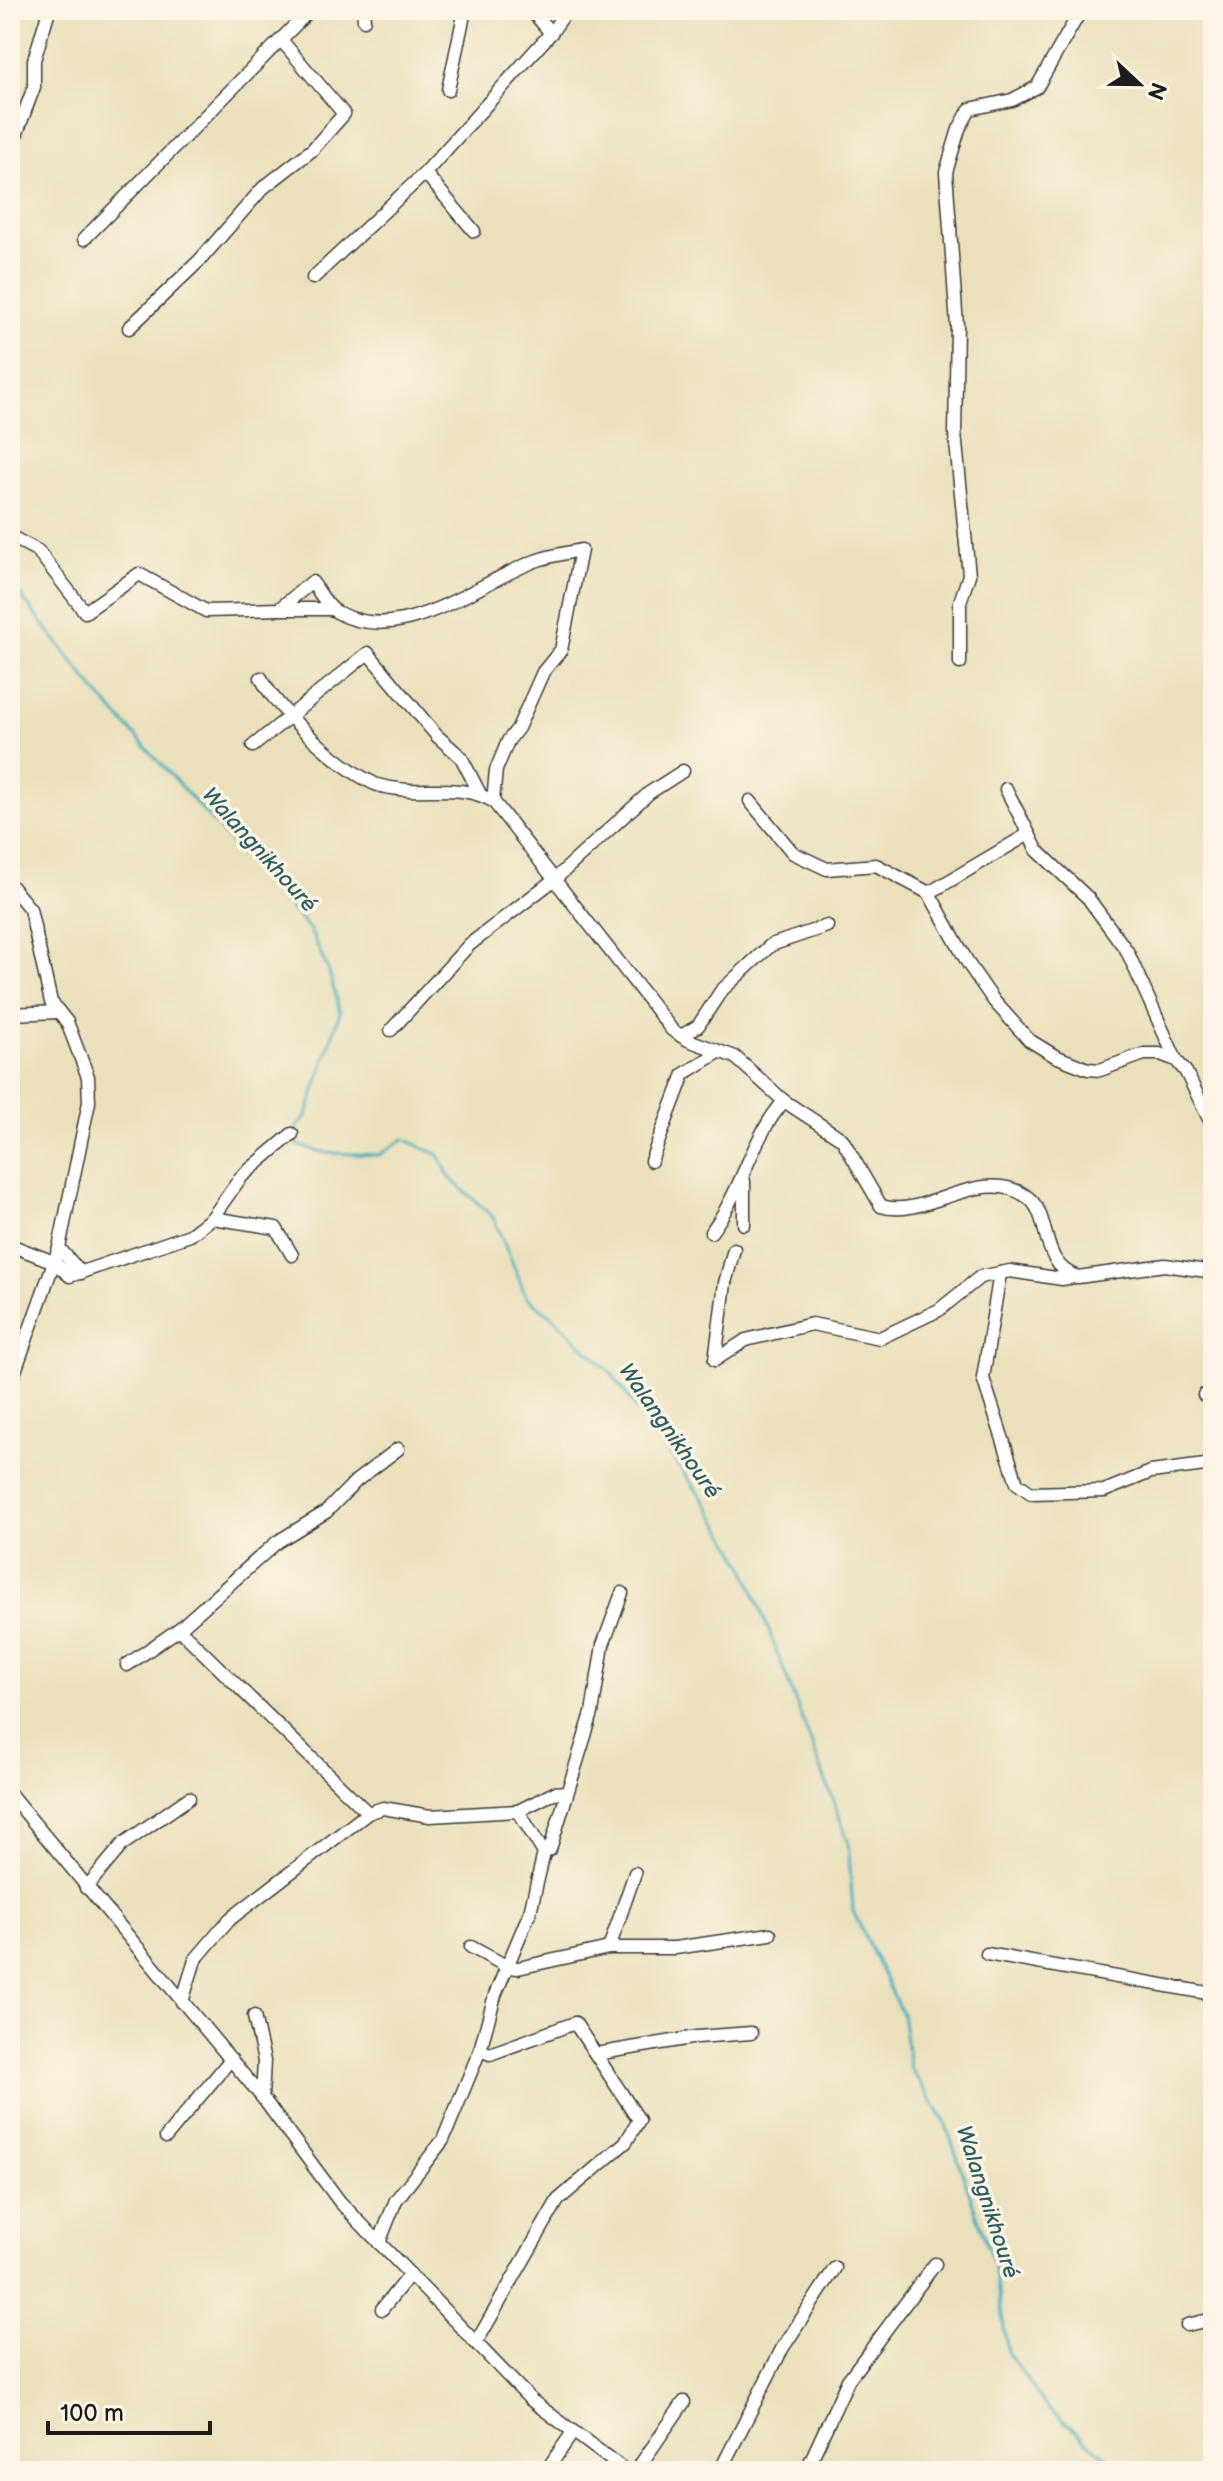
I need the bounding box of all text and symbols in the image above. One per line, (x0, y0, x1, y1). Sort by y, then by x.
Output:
north arrow (1099, 44, 1179, 124)
text: N (1141, 78, 1172, 104)
water label: Walangnikhouré (196, 782, 322, 918)
water label: Walangnikhouré (612, 1358, 726, 1504)
water label: Walangnikhouré (950, 2122, 1024, 2282)
scale bar (48, 2385, 210, 2435)
text: 100 m (60, 2399, 124, 2428)

